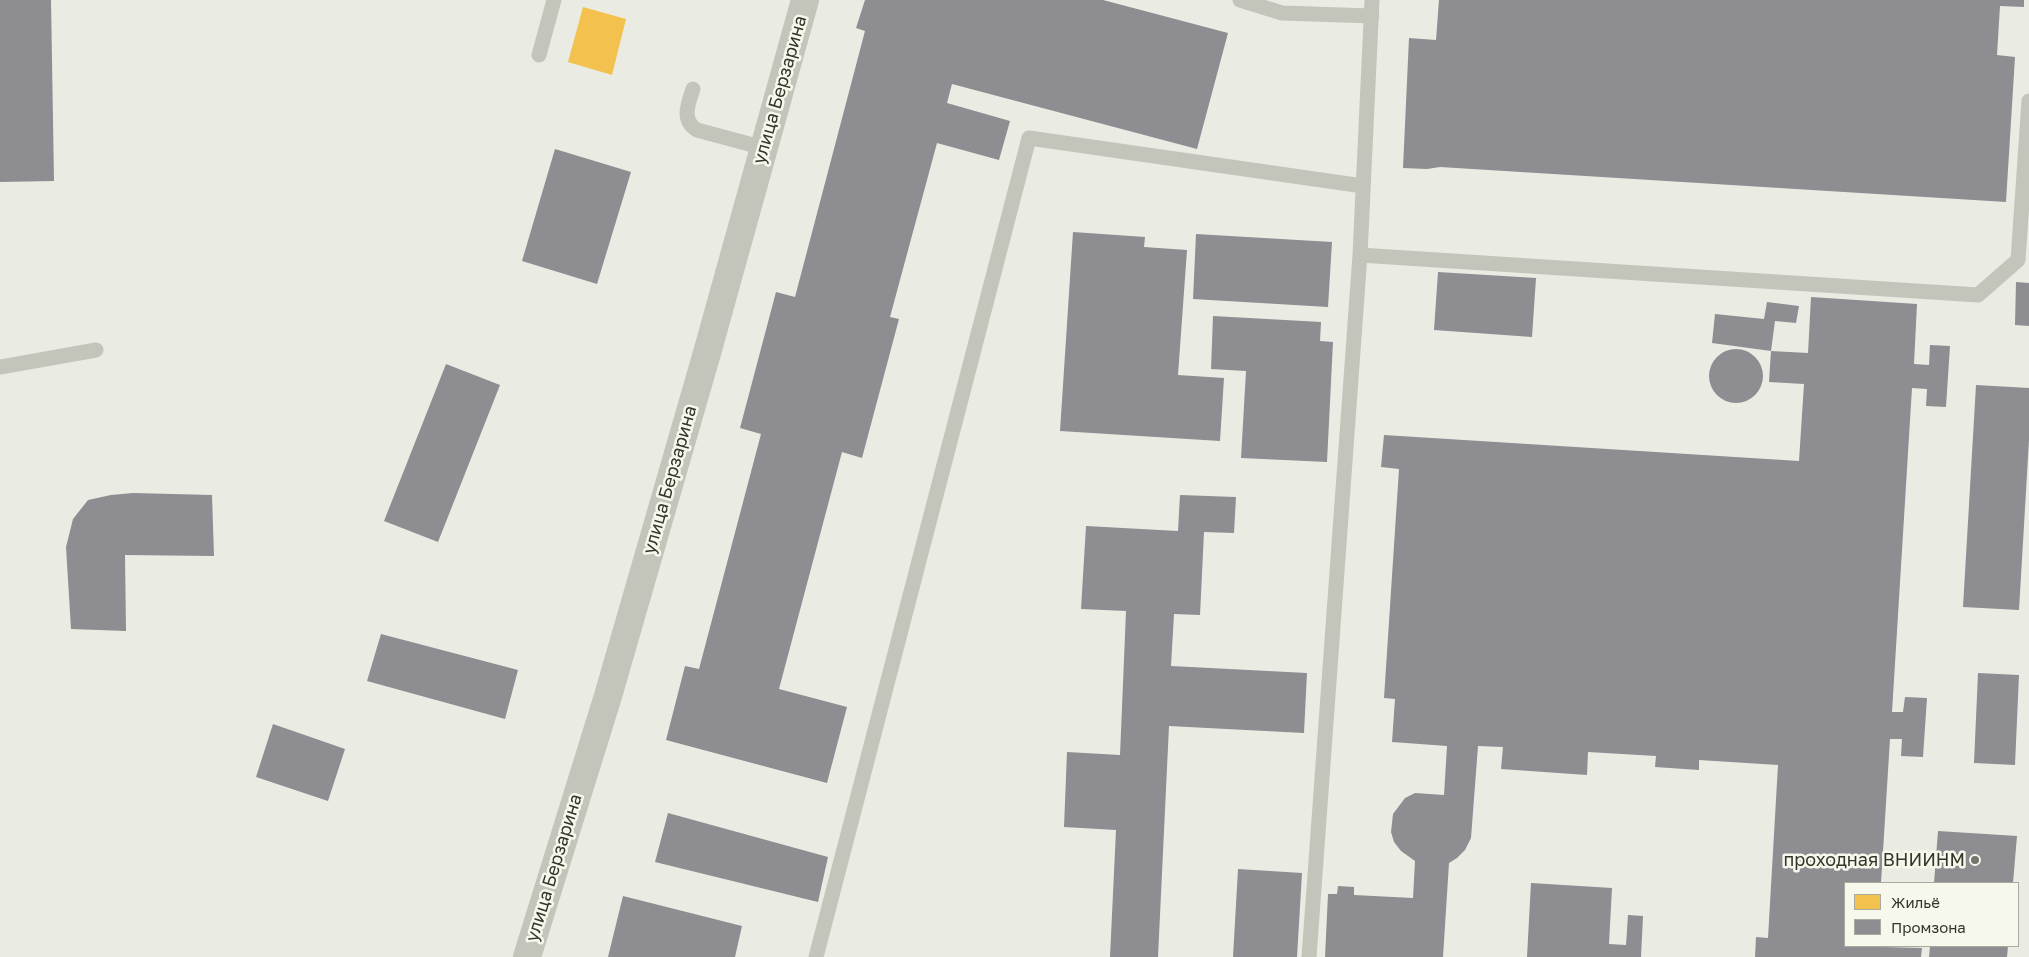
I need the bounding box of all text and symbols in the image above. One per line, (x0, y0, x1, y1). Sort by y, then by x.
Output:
street label: улица Берзарина (748, 13, 812, 167)
street label: улица Берзарина (638, 403, 702, 557)
street label: улица Берзарина (521, 791, 587, 945)
place label: проходная ВНИИНМ (1783, 849, 1965, 871)
marker: проходная ВНИИНМ (1969, 854, 1981, 866)
legend (1844, 882, 2019, 947)
text: Жильё (1891, 893, 1940, 911)
text: Промзона (1891, 918, 1966, 936)

